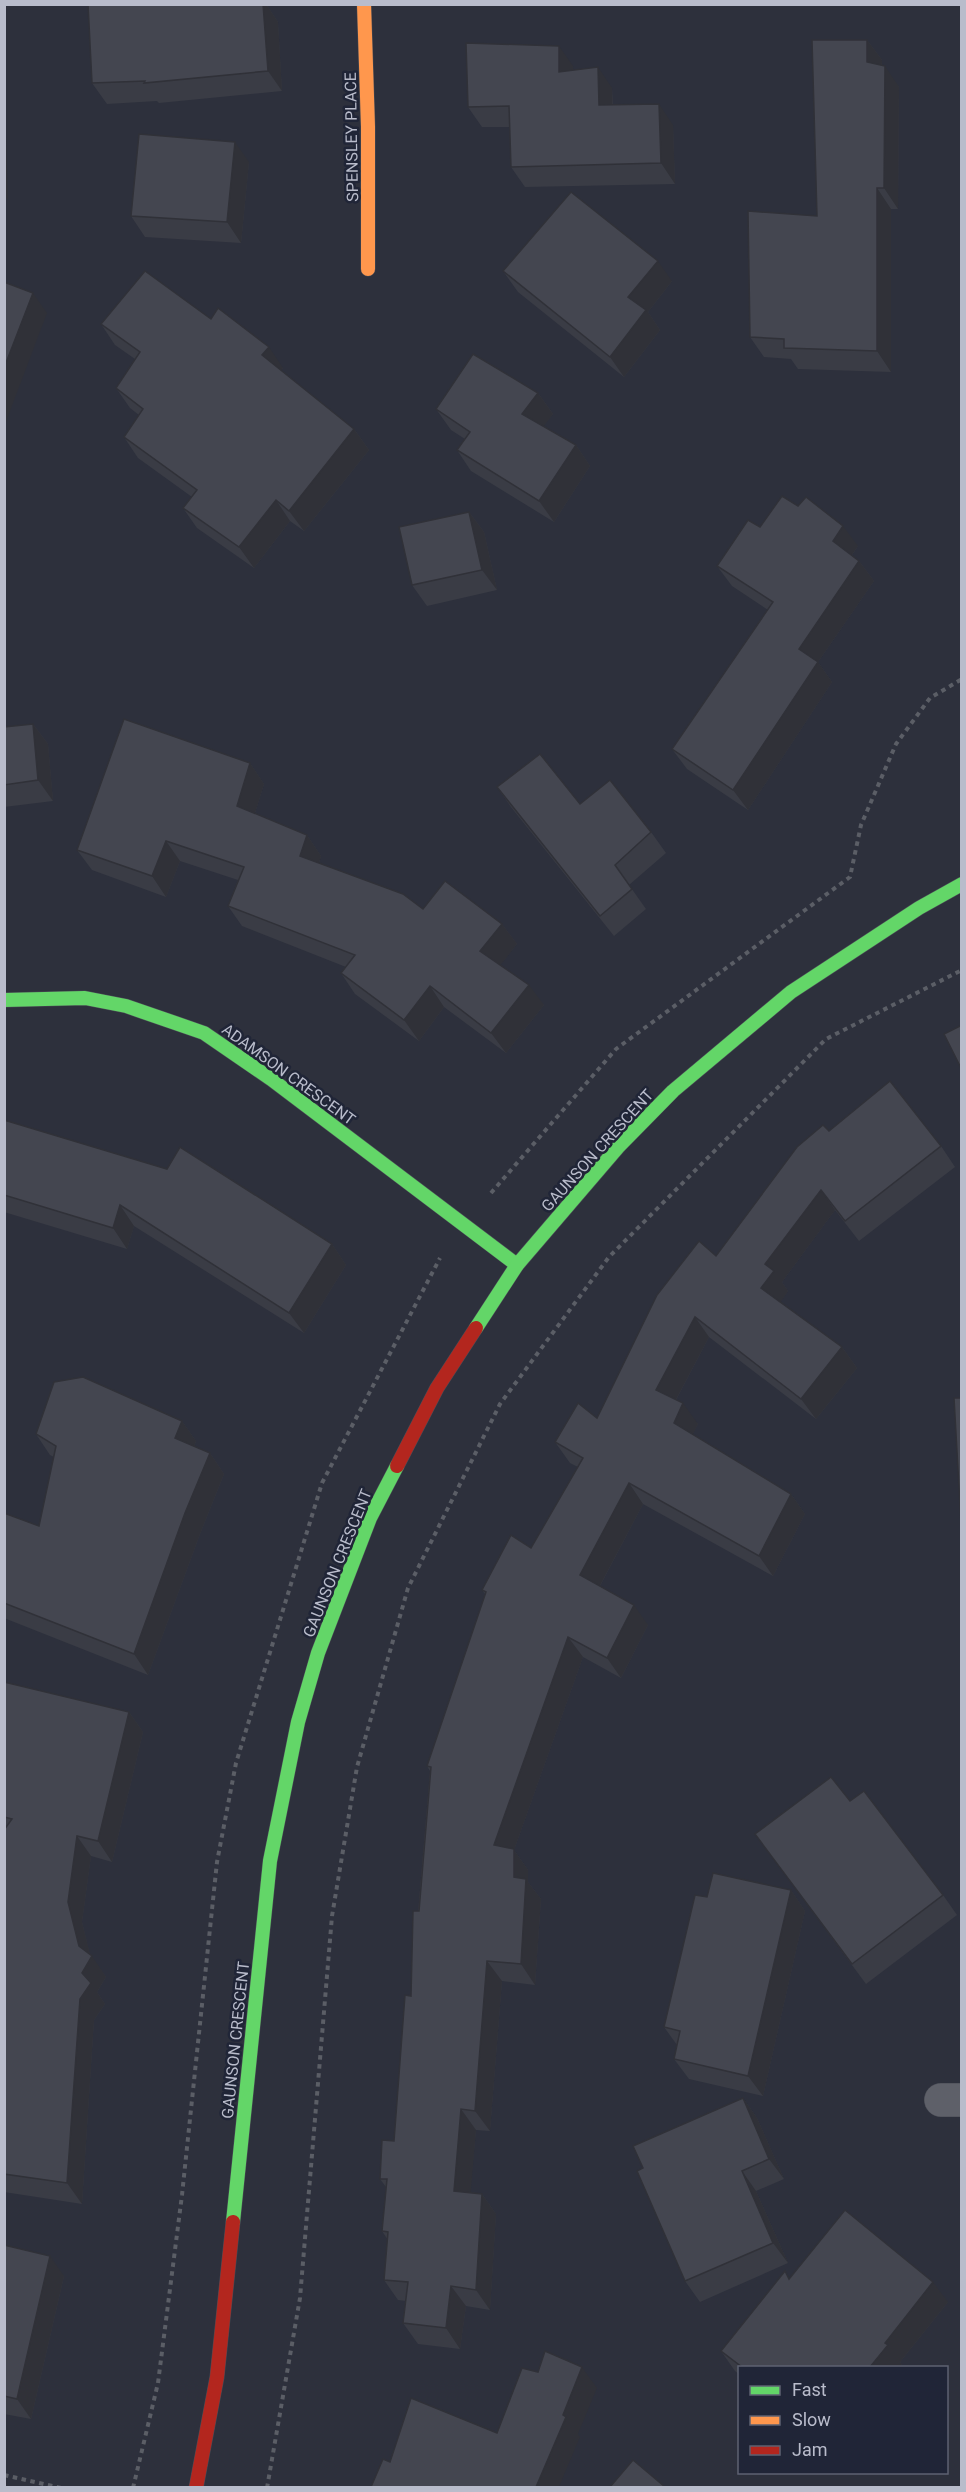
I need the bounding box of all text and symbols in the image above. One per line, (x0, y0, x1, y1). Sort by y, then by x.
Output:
street label: SPENSLEY PLACE (341, 72, 362, 202)
street label: ADAMSON CRESCENT (218, 1020, 359, 1129)
street label: GAUNSON CRESCENT (537, 1085, 658, 1215)
street label: GAUNSON CRESCENT (299, 1486, 376, 1640)
street label: GAUNSON CRESCENT (218, 1960, 253, 2120)
legend (738, 2366, 948, 2474)
text: Fast (792, 2379, 827, 2400)
text: Slow (792, 2409, 831, 2430)
text: Jam (792, 2439, 828, 2460)

